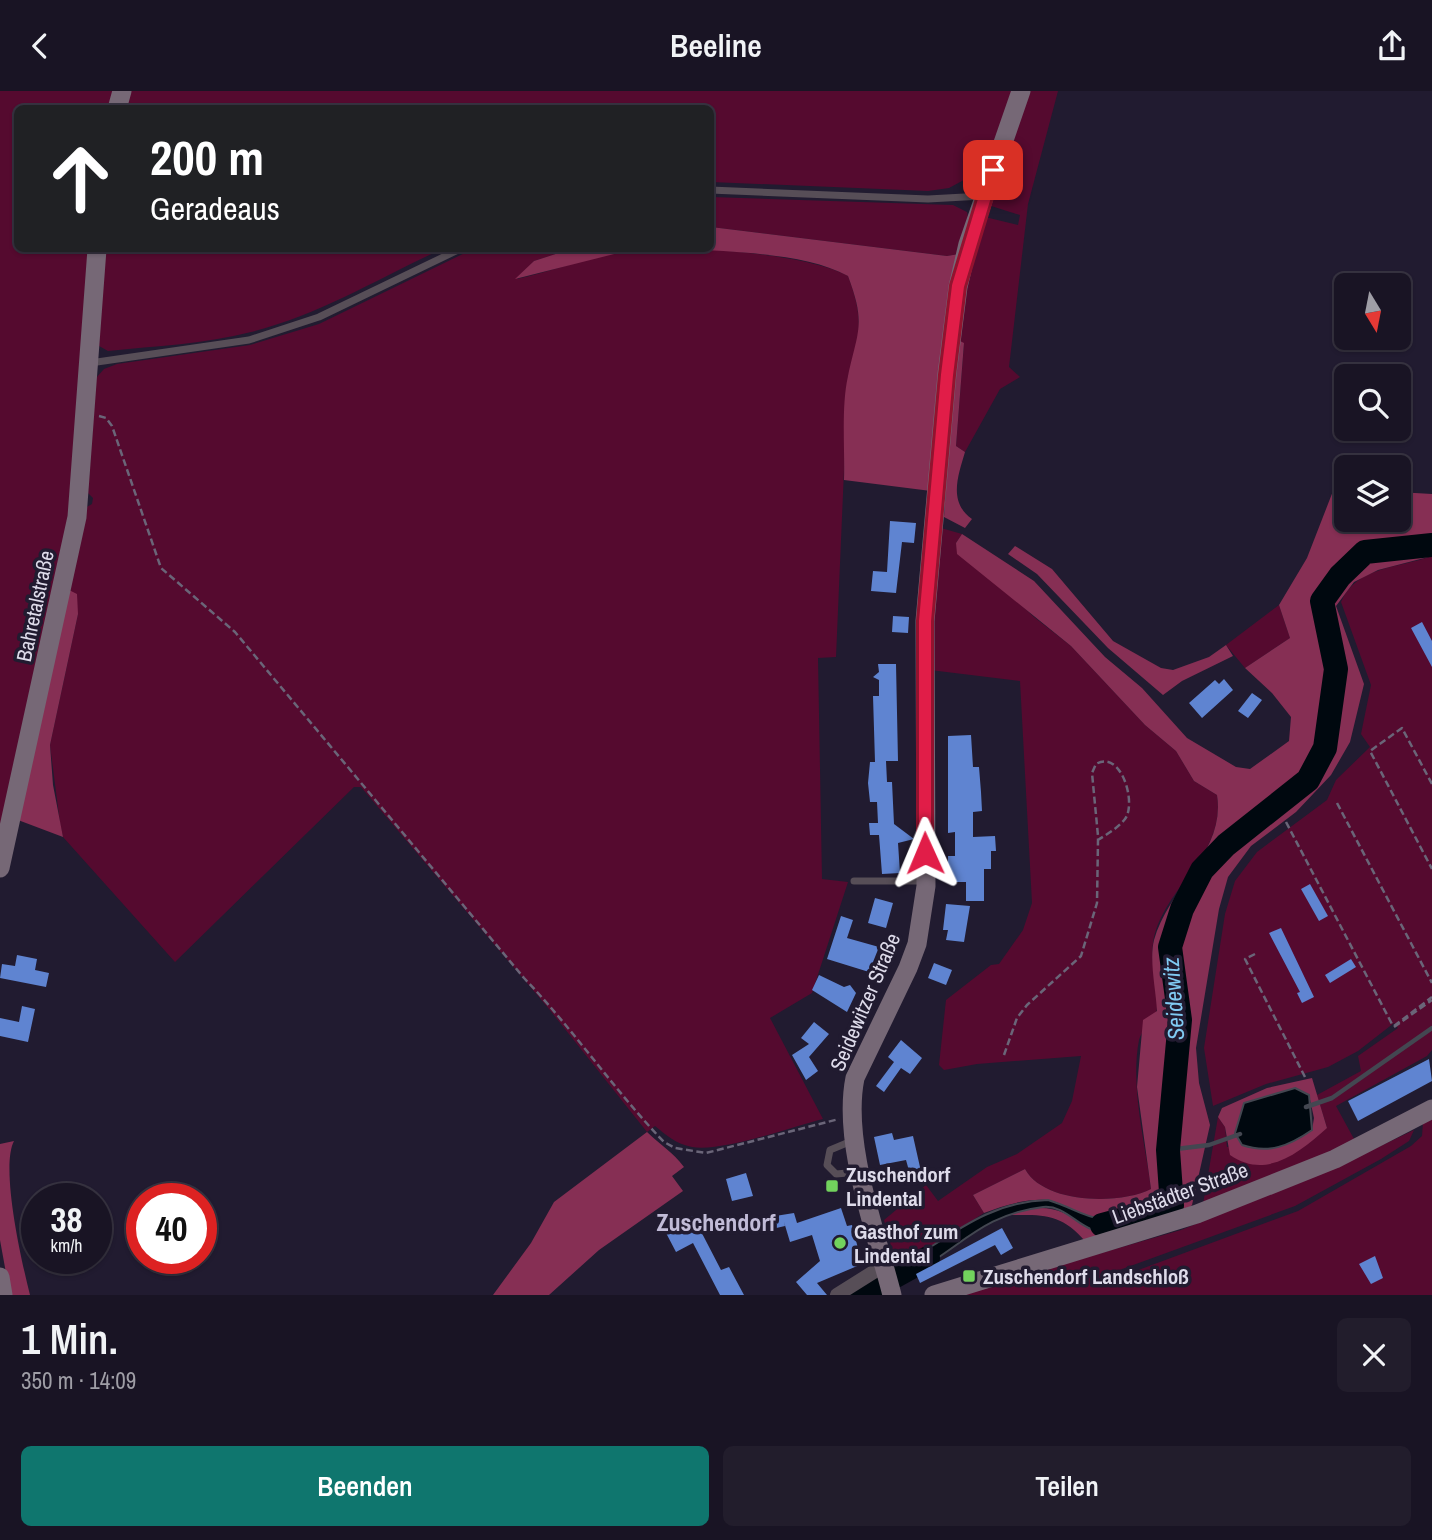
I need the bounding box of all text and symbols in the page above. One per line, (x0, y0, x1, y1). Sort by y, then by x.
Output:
text: Beeline (670, 24, 762, 67)
icon: back (21, 27, 59, 65)
icon: share (1373, 27, 1411, 65)
text: 200 m (150, 124, 264, 190)
icon: ahead (35, 133, 126, 224)
pin (963, 140, 1023, 200)
icon: arrive (974, 151, 1012, 189)
text: Geradeaus (150, 187, 280, 230)
north arrow (1334, 273, 1410, 350)
map controls (1334, 273, 1411, 532)
button: search (1334, 364, 1411, 441)
button: layers (1334, 455, 1411, 532)
street label: Bahretalstraße (9, 548, 61, 664)
position arrow (888, 816, 962, 890)
street label: Seidewitzer Straße (823, 928, 907, 1076)
water label: Seidewitz (1155, 956, 1191, 1041)
street label: Liebstädter Straße (1108, 1155, 1252, 1231)
place label: Zuschendorf Lindental (846, 1160, 951, 1213)
marker: Zuschendorf Lindental (824, 1178, 840, 1194)
speed limit sign: 40 (126, 1183, 217, 1274)
text: 38 (51, 1196, 82, 1243)
district label: Zuschendorf (656, 1206, 776, 1238)
place label: Gasthof zum Lindental (854, 1217, 958, 1270)
text: km/h (51, 1233, 83, 1258)
marker: Gasthof zum Lindental (832, 1235, 848, 1251)
place label: Zuschendorf Landschloß (983, 1262, 1189, 1291)
marker: Zuschendorf Landschloß (961, 1268, 977, 1284)
text: 1 Min. (21, 1311, 118, 1367)
button: close (1337, 1318, 1411, 1392)
text: 350 m · 14:09 (21, 1365, 136, 1396)
button: Beenden (21, 1446, 709, 1526)
button: Teilen (723, 1446, 1411, 1526)

